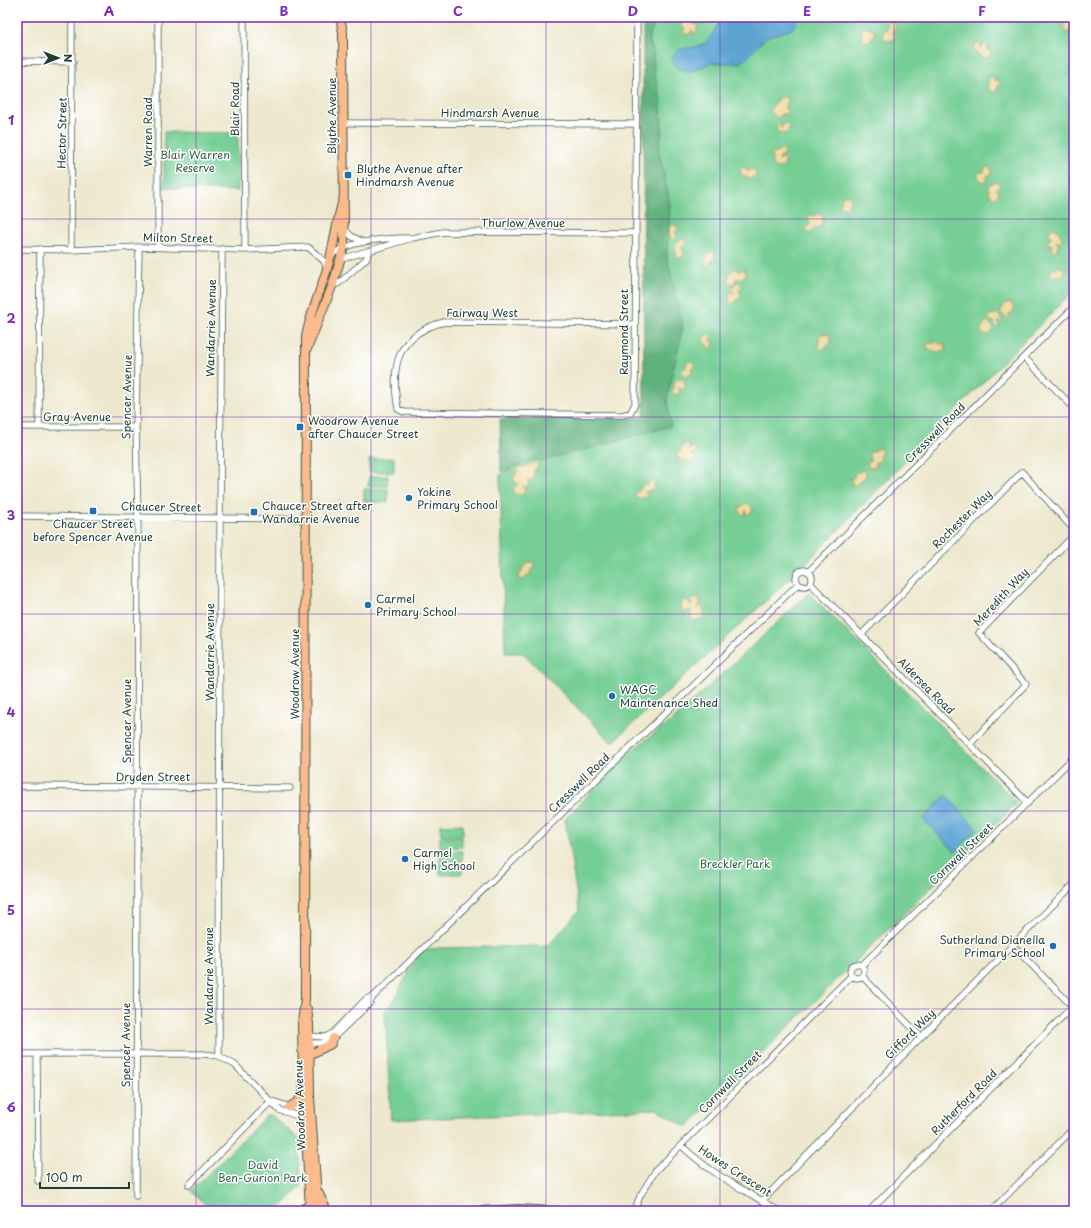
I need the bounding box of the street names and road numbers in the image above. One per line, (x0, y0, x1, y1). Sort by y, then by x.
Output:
street label: Blythe Avenue (323, 78, 340, 154)
street label: Blair Road (226, 81, 243, 137)
street label: Hector Street (52, 97, 71, 169)
street label: Warren Road (139, 97, 156, 167)
street label: Hindmarsh Avenue (441, 104, 539, 121)
street label: Thurlow Avenue (481, 214, 565, 231)
street label: Milton Street (143, 228, 214, 247)
street label: Wandarrie Avenue (201, 279, 220, 377)
street label: Raymond Street (615, 289, 632, 375)
street label: Fairway West (446, 304, 518, 321)
street label: Spencer Avenue (117, 354, 136, 439)
street label: Cresswell Road (900, 398, 969, 467)
street label: Gray Avenue (43, 408, 111, 425)
street label: Rochester Way (928, 485, 995, 552)
street label: Chaucer Street (121, 497, 202, 516)
street label: Meredith Way (969, 564, 1032, 630)
street label: Wandarrie Avenue (201, 603, 218, 701)
street label: Woodrow Avenue (286, 628, 303, 719)
street label: Aldersea Road (894, 653, 959, 718)
street label: Spencer Avenue (118, 678, 135, 763)
street label: Cresswell Road (544, 749, 613, 817)
street label: Dryden Street (116, 768, 191, 785)
street label: Cornwall Street (925, 818, 997, 889)
street label: Wandarrie Avenue (200, 927, 217, 1025)
street label: Spencer Avenue (117, 1002, 134, 1087)
street label: Gifford Way (880, 1004, 939, 1063)
street label: Cornwall Street (694, 1046, 765, 1117)
street label: Woodrow Avenue (289, 1059, 310, 1151)
street label: Rutherford Road (927, 1065, 1001, 1139)
street label: Howes Crescent (695, 1140, 776, 1201)

